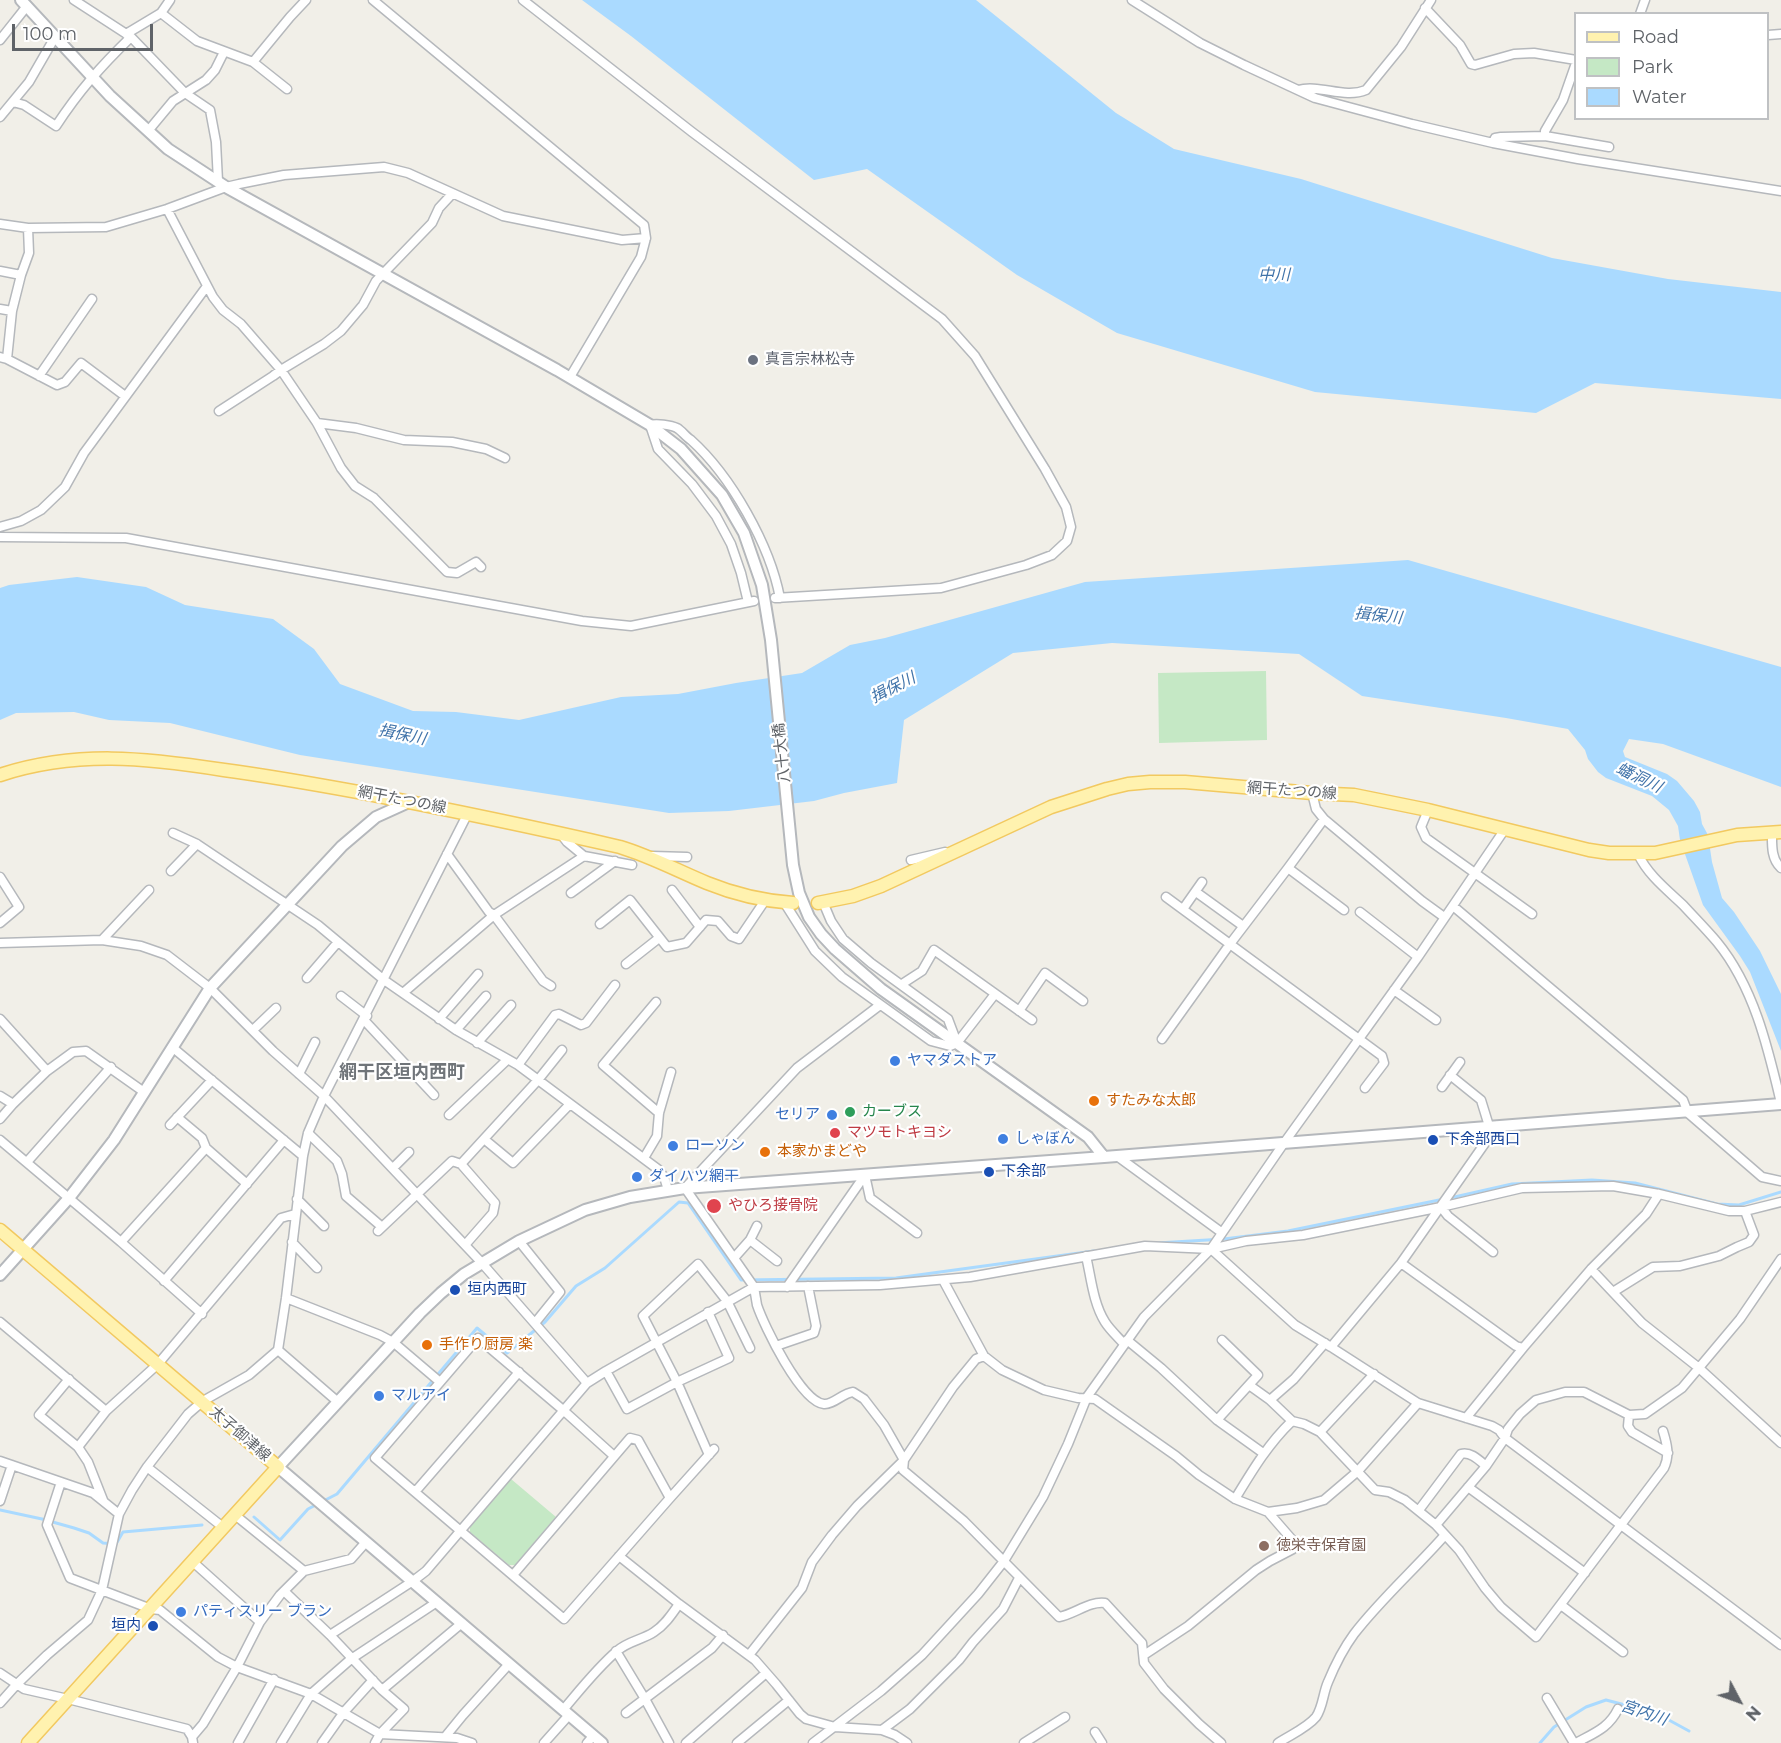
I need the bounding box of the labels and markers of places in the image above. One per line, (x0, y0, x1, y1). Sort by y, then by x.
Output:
place label: 真言宗林松寺 (765, 351, 855, 369)
marker: 真言宗林松寺 (746, 353, 760, 367)
place label: ヤマダストア (907, 1052, 997, 1070)
marker: ヤマダストア (888, 1054, 902, 1068)
place label: すたみな太郎 (1106, 1092, 1196, 1110)
marker: すたみな太郎 (1087, 1094, 1101, 1108)
place label: カーブス (862, 1103, 922, 1121)
marker: カーブス (843, 1105, 857, 1119)
place label: セリア (775, 1106, 820, 1124)
marker: セリア (825, 1108, 839, 1122)
place label: マツモトキヨシ (847, 1124, 952, 1142)
marker: マツモトキヨシ (828, 1126, 842, 1140)
place label: しゃぼん (1015, 1130, 1075, 1148)
place label: 下余部西口 (1445, 1131, 1520, 1149)
marker: しゃぼん (996, 1132, 1010, 1146)
marker: 下余部西口 (1426, 1133, 1440, 1147)
place label: ローソン (685, 1137, 745, 1155)
marker: ローソン (666, 1139, 680, 1153)
place label: 本家かまどや (777, 1143, 867, 1161)
marker: 本家かまどや (758, 1145, 772, 1159)
place label: 下余部 (1001, 1163, 1046, 1181)
marker: 下余部 (982, 1165, 996, 1179)
place label: ダイハツ網干 (649, 1168, 739, 1186)
marker: ダイハツ網干 (630, 1170, 644, 1184)
marker: やひろ接骨院 (705, 1197, 723, 1215)
place label: やひろ接骨院 (728, 1197, 818, 1215)
place label: 垣内西町 (467, 1281, 527, 1299)
marker: 垣内西町 (448, 1283, 462, 1297)
place label: 手作り厨房 楽 (439, 1336, 533, 1354)
marker: 手作り厨房 楽 (420, 1338, 434, 1352)
place label: マルアイ (391, 1387, 451, 1405)
marker: マルアイ (372, 1389, 386, 1403)
place label: 徳栄寺保育園 (1276, 1537, 1366, 1555)
marker: 徳栄寺保育園 (1257, 1539, 1271, 1553)
place label: パティスリー ブラン (193, 1603, 332, 1621)
marker: パティスリー ブラン (174, 1605, 188, 1619)
place label: 垣内 (111, 1617, 141, 1635)
marker: 垣内 (146, 1619, 160, 1633)

